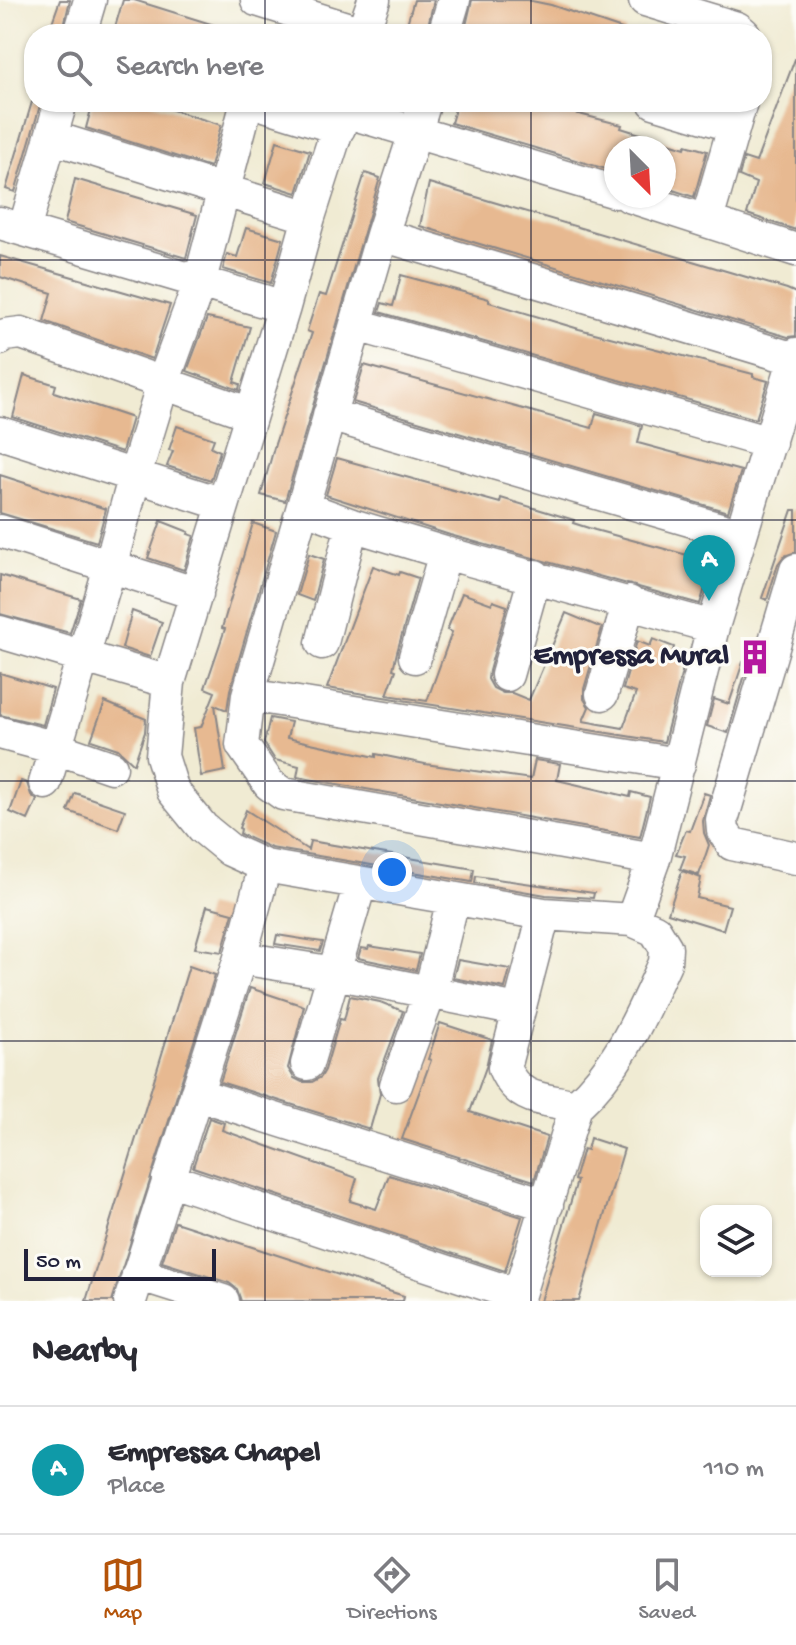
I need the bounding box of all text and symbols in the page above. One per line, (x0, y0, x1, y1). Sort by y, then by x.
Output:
search box (24, 24, 772, 112)
icon: search (52, 46, 96, 90)
text: Search here (116, 51, 264, 86)
north arrow (604, 136, 676, 208)
pin: A (683, 535, 735, 601)
building icon: Empressa Mural (736, 638, 774, 676)
place label: Empressa Mural (534, 640, 729, 675)
your location (372, 852, 412, 892)
map controls (700, 1205, 772, 1277)
button: layers (700, 1205, 772, 1277)
scale bar (24, 1245, 216, 1281)
text: 50 m (36, 1250, 81, 1276)
text: Nearby (32, 1333, 137, 1373)
text: Empressa Chapel (108, 1437, 321, 1472)
text: A (50, 1455, 66, 1486)
text: 110 m (704, 1455, 764, 1486)
text: Place (108, 1472, 165, 1503)
tab: Map (101, 1553, 145, 1627)
tab: Directions (347, 1553, 437, 1627)
tab: Saved (639, 1553, 695, 1627)

